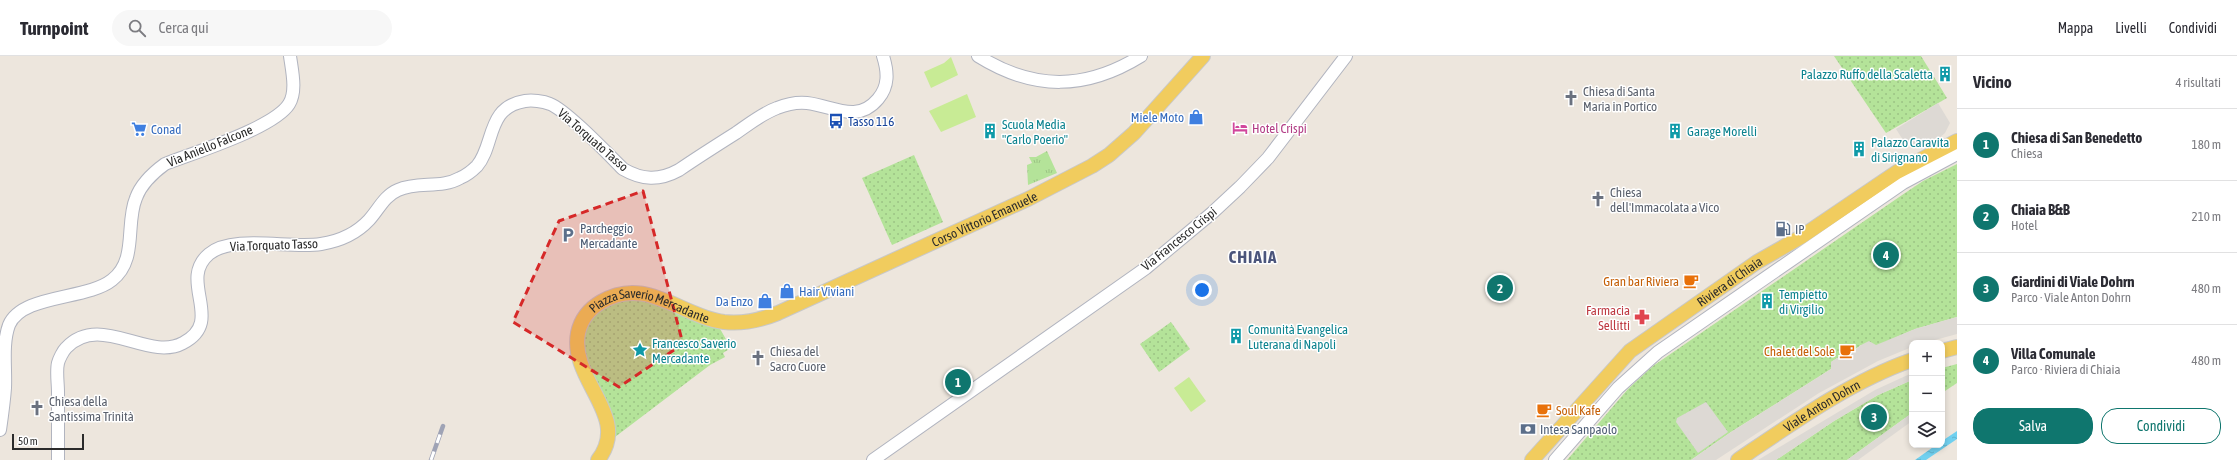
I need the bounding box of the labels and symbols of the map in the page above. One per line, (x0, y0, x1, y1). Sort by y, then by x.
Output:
building icon: Palazzo Ruffo della Scaletta (1936, 65, 1954, 83)
place label: Palazzo Ruffo della Scaletta (1801, 67, 1933, 82)
place label: Chiesa di Santa Maria in Portico (1583, 84, 1657, 114)
church icon: Chiesa di Santa Maria in Portico (1562, 89, 1580, 107)
street label: Via Torquato Tasso (555, 105, 631, 175)
shop icon: Miele Moto (1187, 108, 1205, 126)
place label: Miele Moto (1131, 110, 1184, 125)
bus stop icon: Tasso 116 (827, 112, 845, 130)
place label: Tasso 116 (848, 114, 894, 129)
place label: Scuola Media "Carlo Poerio" (1002, 117, 1068, 147)
hotel icon: Hotel Crispi (1231, 119, 1249, 137)
supermarket icon: Conad (130, 120, 148, 138)
place label: Hotel Crispi (1252, 121, 1307, 136)
place label: Conad (151, 122, 181, 137)
street label: Via Aniello Falcone (165, 122, 255, 170)
building icon: Scuola Media "Carlo Poerio" (981, 122, 999, 140)
building icon: Garage Morelli (1666, 122, 1684, 140)
place label: Garage Morelli (1687, 124, 1757, 139)
place label: Palazzo Caravita di Sirignano (1871, 135, 1949, 165)
building icon: Palazzo Caravita di Sirignano (1850, 140, 1868, 158)
place label: Chiesa dell'Immacolata a Vico (1610, 185, 1719, 215)
street label: Corso Vittorio Emanuele (929, 188, 1040, 250)
church icon: Chiesa dell'Immacolata a Vico (1589, 190, 1607, 208)
street label: Via Francesco Crispi (1138, 204, 1220, 274)
fuel station icon: IP (1774, 220, 1792, 238)
place label: Parcheggio Mercadante (580, 221, 637, 251)
place label: IP (1795, 222, 1805, 237)
parking icon: Parcheggio Mercadante (559, 226, 577, 244)
street label: Via Torquato Tasso (230, 236, 318, 254)
pin: 4 (1873, 240, 1899, 270)
district label: CHIAIA (1229, 247, 1277, 267)
street label: Riviera di Chiaia (1694, 253, 1765, 309)
cafe icon: Gran bar Riviera (1682, 272, 1700, 290)
pin: 2 (1487, 273, 1513, 303)
place label: Gran bar Riviera (1603, 274, 1679, 289)
your location (1192, 280, 1212, 300)
shop icon: Hair Viviani (778, 282, 796, 300)
place label: Hair Viviani (799, 284, 854, 299)
street label: Piazza Saverio Mercadante (586, 285, 711, 326)
place label: Tempietto di Virgilio (1779, 287, 1828, 317)
shop icon: Da Enzo (756, 292, 774, 310)
building icon: Tempietto di Virgilio (1758, 292, 1776, 310)
place label: Da Enzo (715, 294, 753, 309)
place label: Farmacia Sellitti (1586, 303, 1630, 333)
pharmacy icon: Farmacia Sellitti (1633, 308, 1651, 326)
place label: Comunità Evangelica Luterana di Napoli (1248, 322, 1348, 352)
building icon: Comunità Evangelica Luterana di Napoli (1227, 327, 1245, 345)
place label: Francesco Saverio Mercadante (652, 336, 736, 366)
place icon: Francesco Saverio Mercadante (631, 341, 649, 359)
cafe icon: Chalet del Sole (1838, 342, 1856, 360)
place label: Chiesa del Sacro Cuore (770, 344, 826, 374)
place label: Chalet del Sole (1764, 344, 1835, 359)
church icon: Chiesa del Sacro Cuore (749, 349, 767, 367)
pin: 1 (945, 367, 971, 397)
street label: Viale Anton Dohrn (1781, 377, 1863, 435)
place label: Chiesa della Santissima Trinità (49, 394, 134, 424)
church icon: Chiesa della Santissima Trinità (28, 399, 46, 417)
cafe icon: Soul Kafe (1535, 401, 1553, 419)
pin: 3 (1861, 402, 1887, 432)
place label: Soul Kafe (1556, 403, 1601, 418)
bank icon: Intesa Sanpaolo (1519, 420, 1537, 438)
place label: Intesa Sanpaolo (1540, 422, 1617, 437)
scale bar (12, 432, 84, 451)

